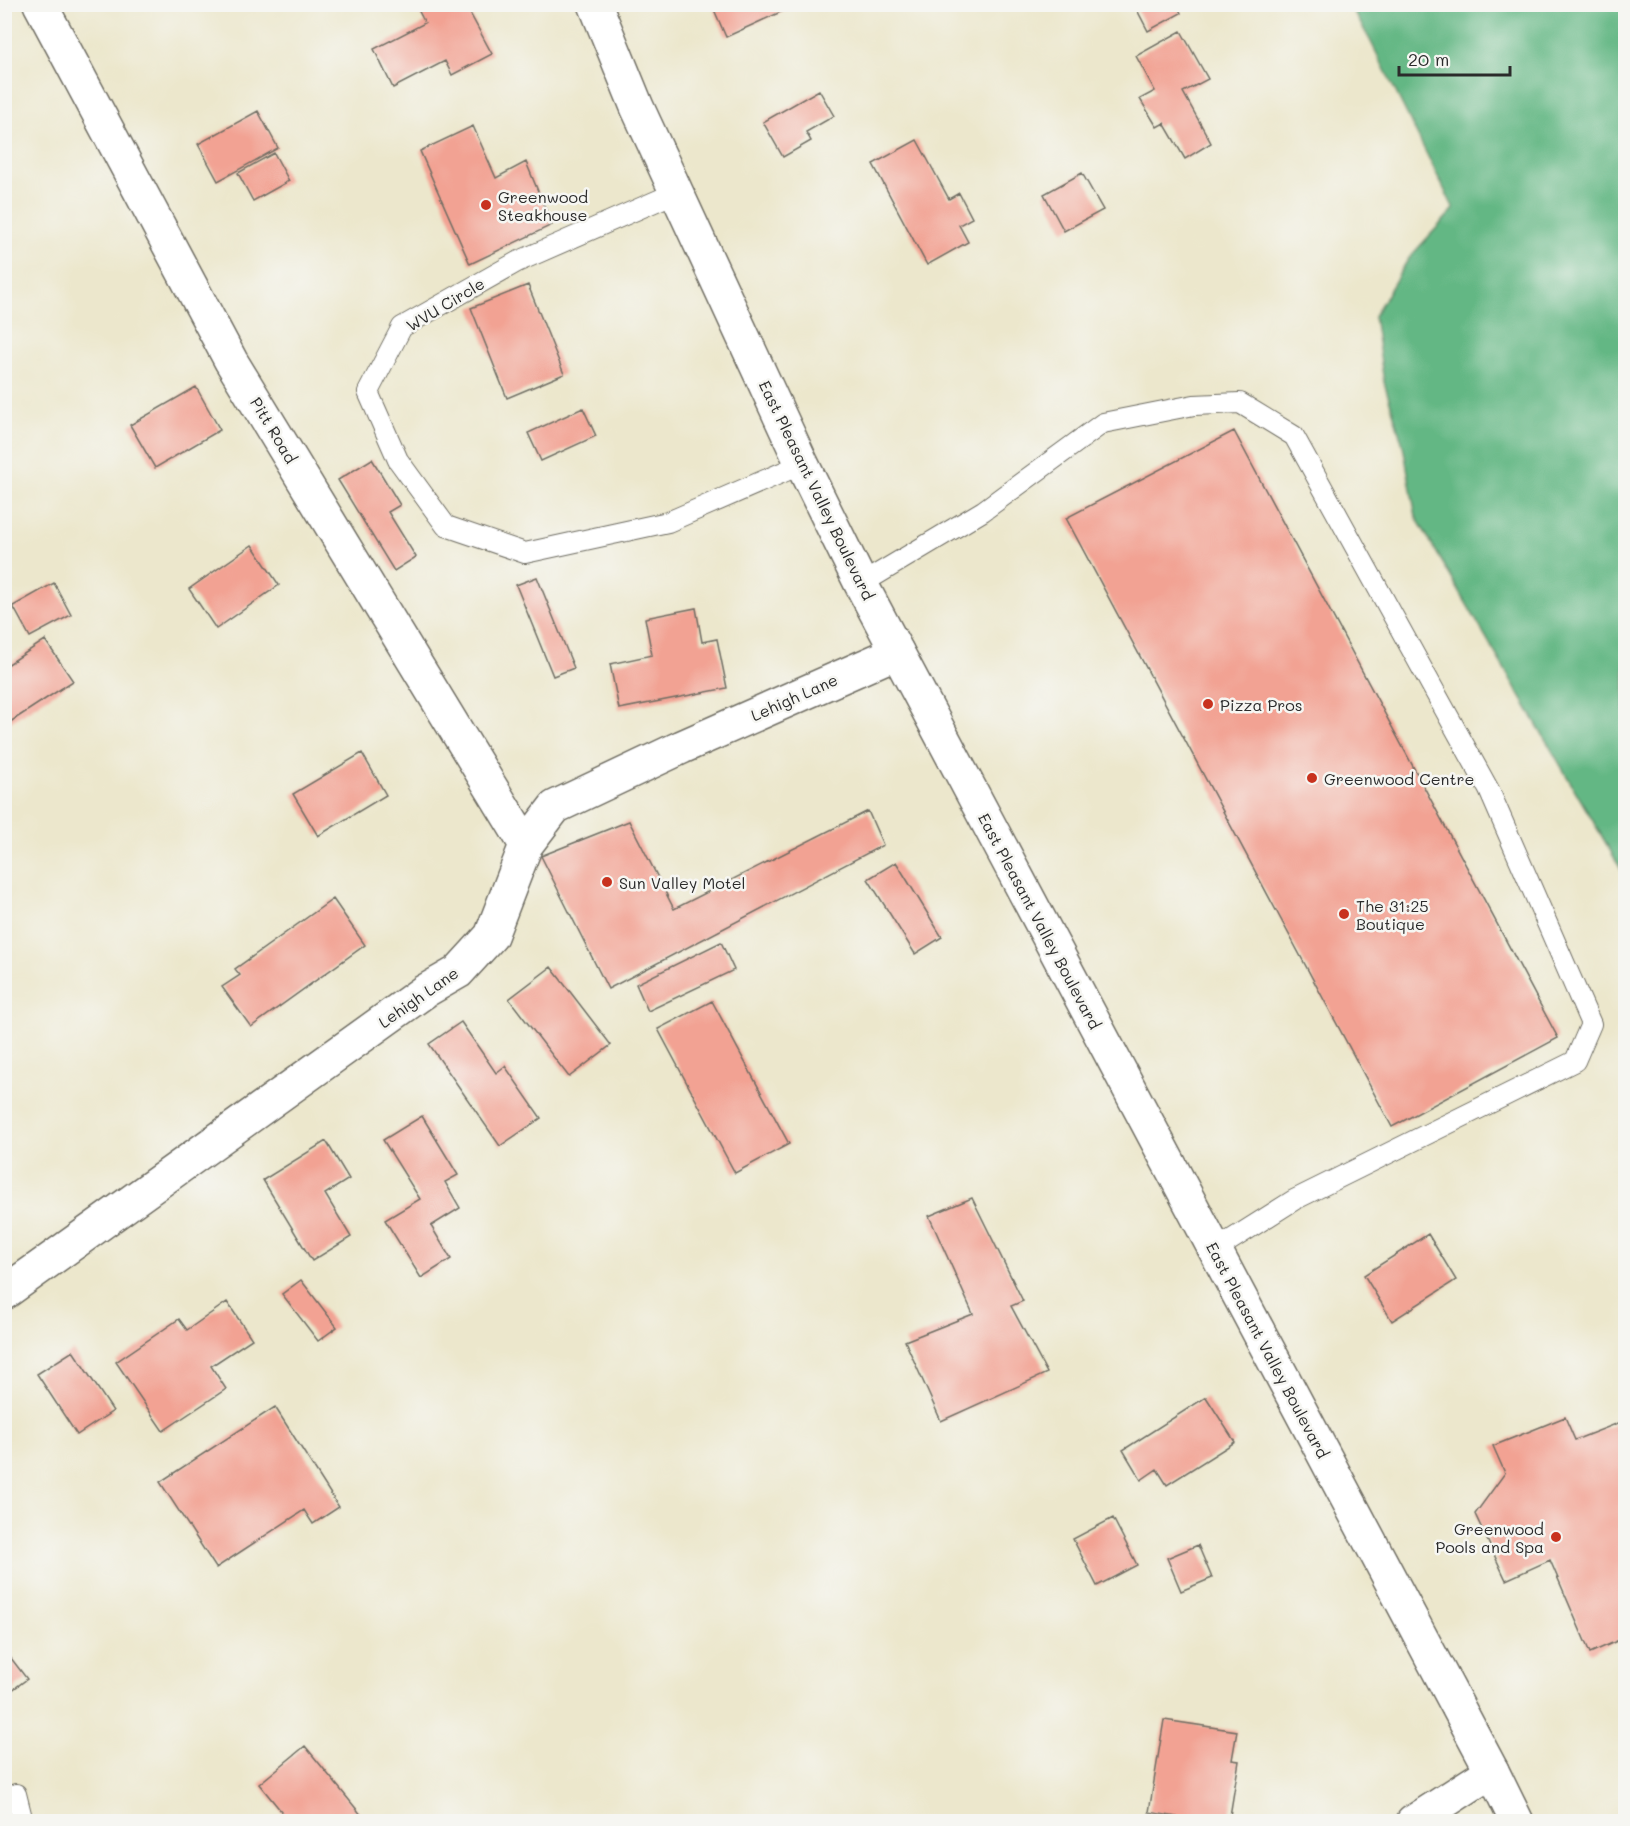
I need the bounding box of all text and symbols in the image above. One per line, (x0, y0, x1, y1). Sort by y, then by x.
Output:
scale bar (1399, 39, 1510, 77)
text: 20 m (1408, 47, 1449, 71)
place label: Greenwood Steakhouse (498, 186, 588, 225)
marker: Greenwood Steakhouse (479, 198, 493, 212)
street label: WVU Circle (402, 272, 488, 336)
street label: East Pleasant Valley Boulevard (755, 377, 879, 603)
street label: Pitt Road (246, 393, 302, 467)
street label: Lehigh Lane (747, 669, 841, 725)
place label: Pizza Pros (1220, 694, 1303, 715)
marker: Pizza Pros (1201, 697, 1215, 711)
place label: Greenwood Centre (1324, 768, 1474, 789)
marker: Greenwood Centre (1305, 771, 1319, 785)
street label: East Pleasant Valley Boulevard (974, 809, 1106, 1033)
place label: Sun Valley Motel (619, 872, 746, 893)
marker: Sun Valley Motel (600, 875, 614, 889)
place label: The 31:25 Boutique (1356, 895, 1429, 934)
marker: The 31:25 Boutique (1337, 907, 1351, 921)
street label: Lehigh Lane (374, 962, 462, 1032)
street label: East Pleasant Valley Boulevard (1202, 1238, 1334, 1462)
place label: Greenwood Pools and Spa (1435, 1518, 1544, 1557)
marker: Greenwood Pools and Spa (1549, 1530, 1563, 1544)

